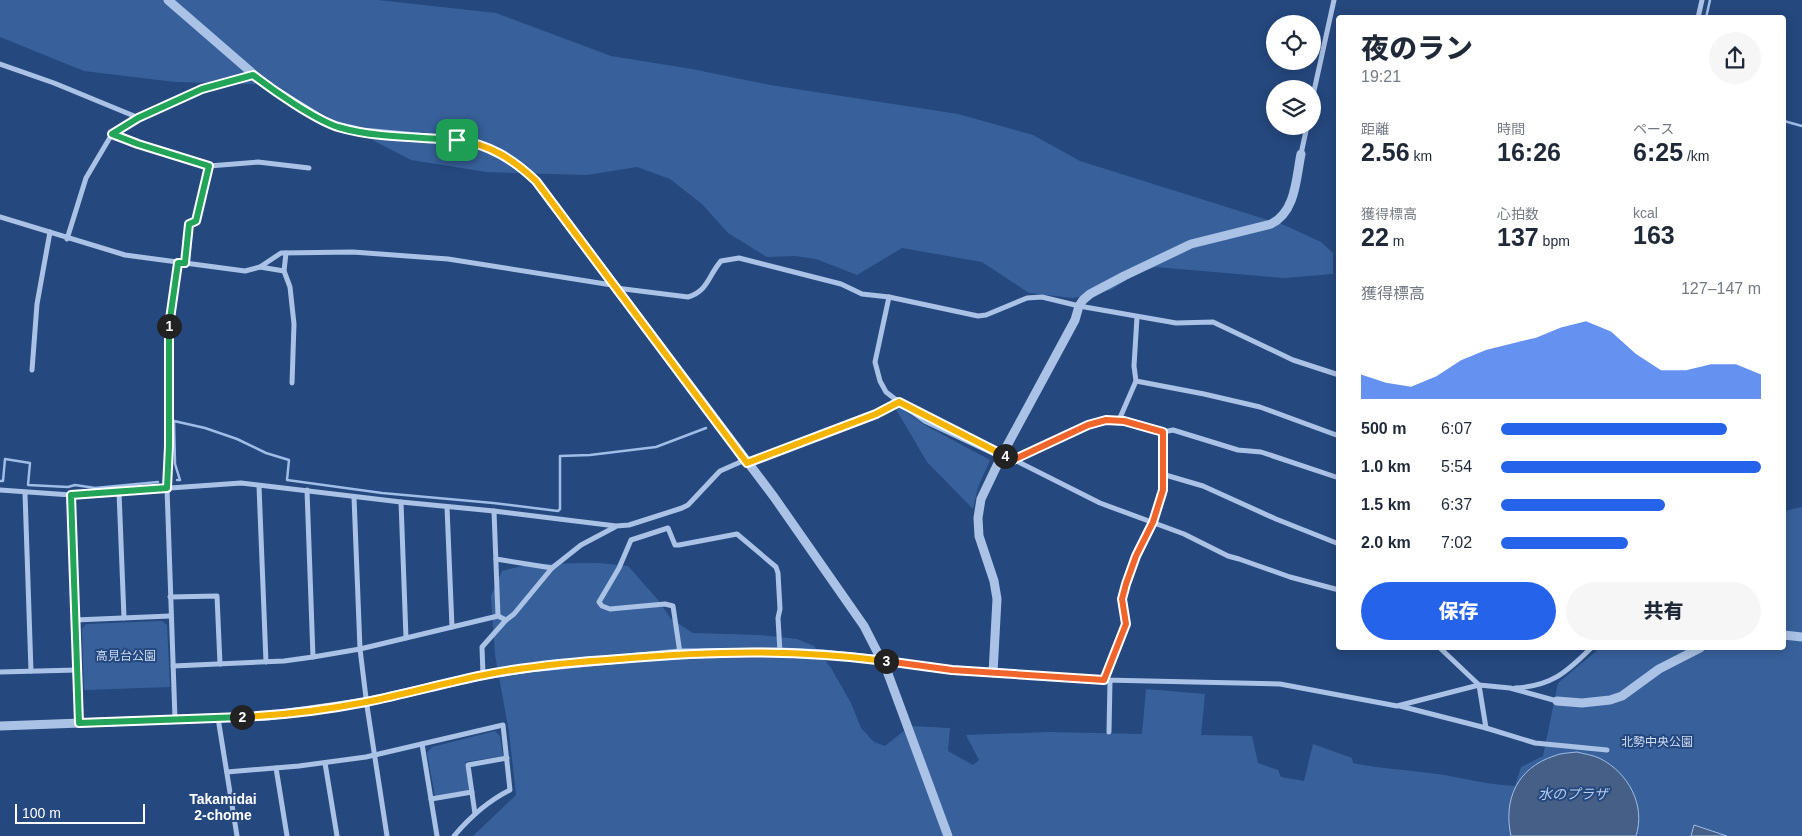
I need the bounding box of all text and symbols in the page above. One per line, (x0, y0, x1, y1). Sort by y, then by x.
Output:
map controls (1266, 15, 1321, 135)
button: locate (1266, 15, 1321, 70)
button: share (1709, 32, 1761, 84)
text: 夜のラン (1361, 33, 1473, 64)
text: 19:21 (1361, 68, 1401, 85)
button: layers (1266, 80, 1321, 135)
pin (436, 119, 478, 161)
text: 距離 (1361, 121, 1389, 137)
text: 時間 (1497, 121, 1525, 137)
text: ペース (1633, 121, 1674, 137)
icon: arrive (443, 126, 471, 154)
text: 2.56 (1361, 138, 1410, 166)
text: 16:26 (1497, 138, 1561, 166)
text: 6:25 (1633, 138, 1683, 166)
text: km (1410, 148, 1432, 164)
text: /km (1683, 148, 1710, 164)
text: kcal (1633, 205, 1658, 221)
text: 獲得標高 (1361, 206, 1417, 222)
text: 心拍数 (1497, 206, 1539, 222)
text: 163 (1633, 221, 1675, 249)
text: 22 (1361, 223, 1389, 251)
text: 137 (1497, 223, 1539, 251)
text: m (1389, 233, 1404, 249)
text: bpm (1539, 233, 1570, 249)
text: 127–147 m (1681, 280, 1761, 297)
text: 獲得標高 (1361, 285, 1425, 302)
pin: 1 (156, 314, 182, 338)
text: 1 (166, 318, 173, 334)
text: 500 m (1361, 420, 1406, 437)
text: 6:07 (1441, 420, 1472, 437)
pin: 4 (992, 444, 1018, 468)
text: 4 (1002, 448, 1009, 464)
text: 1.0 km (1361, 458, 1411, 475)
text: 5:54 (1441, 458, 1472, 475)
text: 1.5 km (1361, 496, 1411, 513)
text: 6:37 (1441, 496, 1472, 513)
text: 2.0 km (1361, 534, 1411, 551)
text: 7:02 (1441, 534, 1472, 551)
button: 保存 (1361, 582, 1556, 640)
button: 共有 (1566, 582, 1761, 640)
pin: 3 (874, 648, 898, 674)
park label: 高見台公園 (96, 649, 156, 663)
text: 3 (883, 653, 890, 669)
pin: 2 (230, 704, 254, 730)
text: 2 (239, 709, 246, 725)
park label: 北勢中央公園 (1621, 735, 1693, 749)
water label: 水のプラザ (1538, 786, 1610, 802)
district label: Takamidai 2-chome (189, 791, 257, 823)
scale bar (15, 801, 145, 824)
text: 100 m (22, 805, 61, 821)

